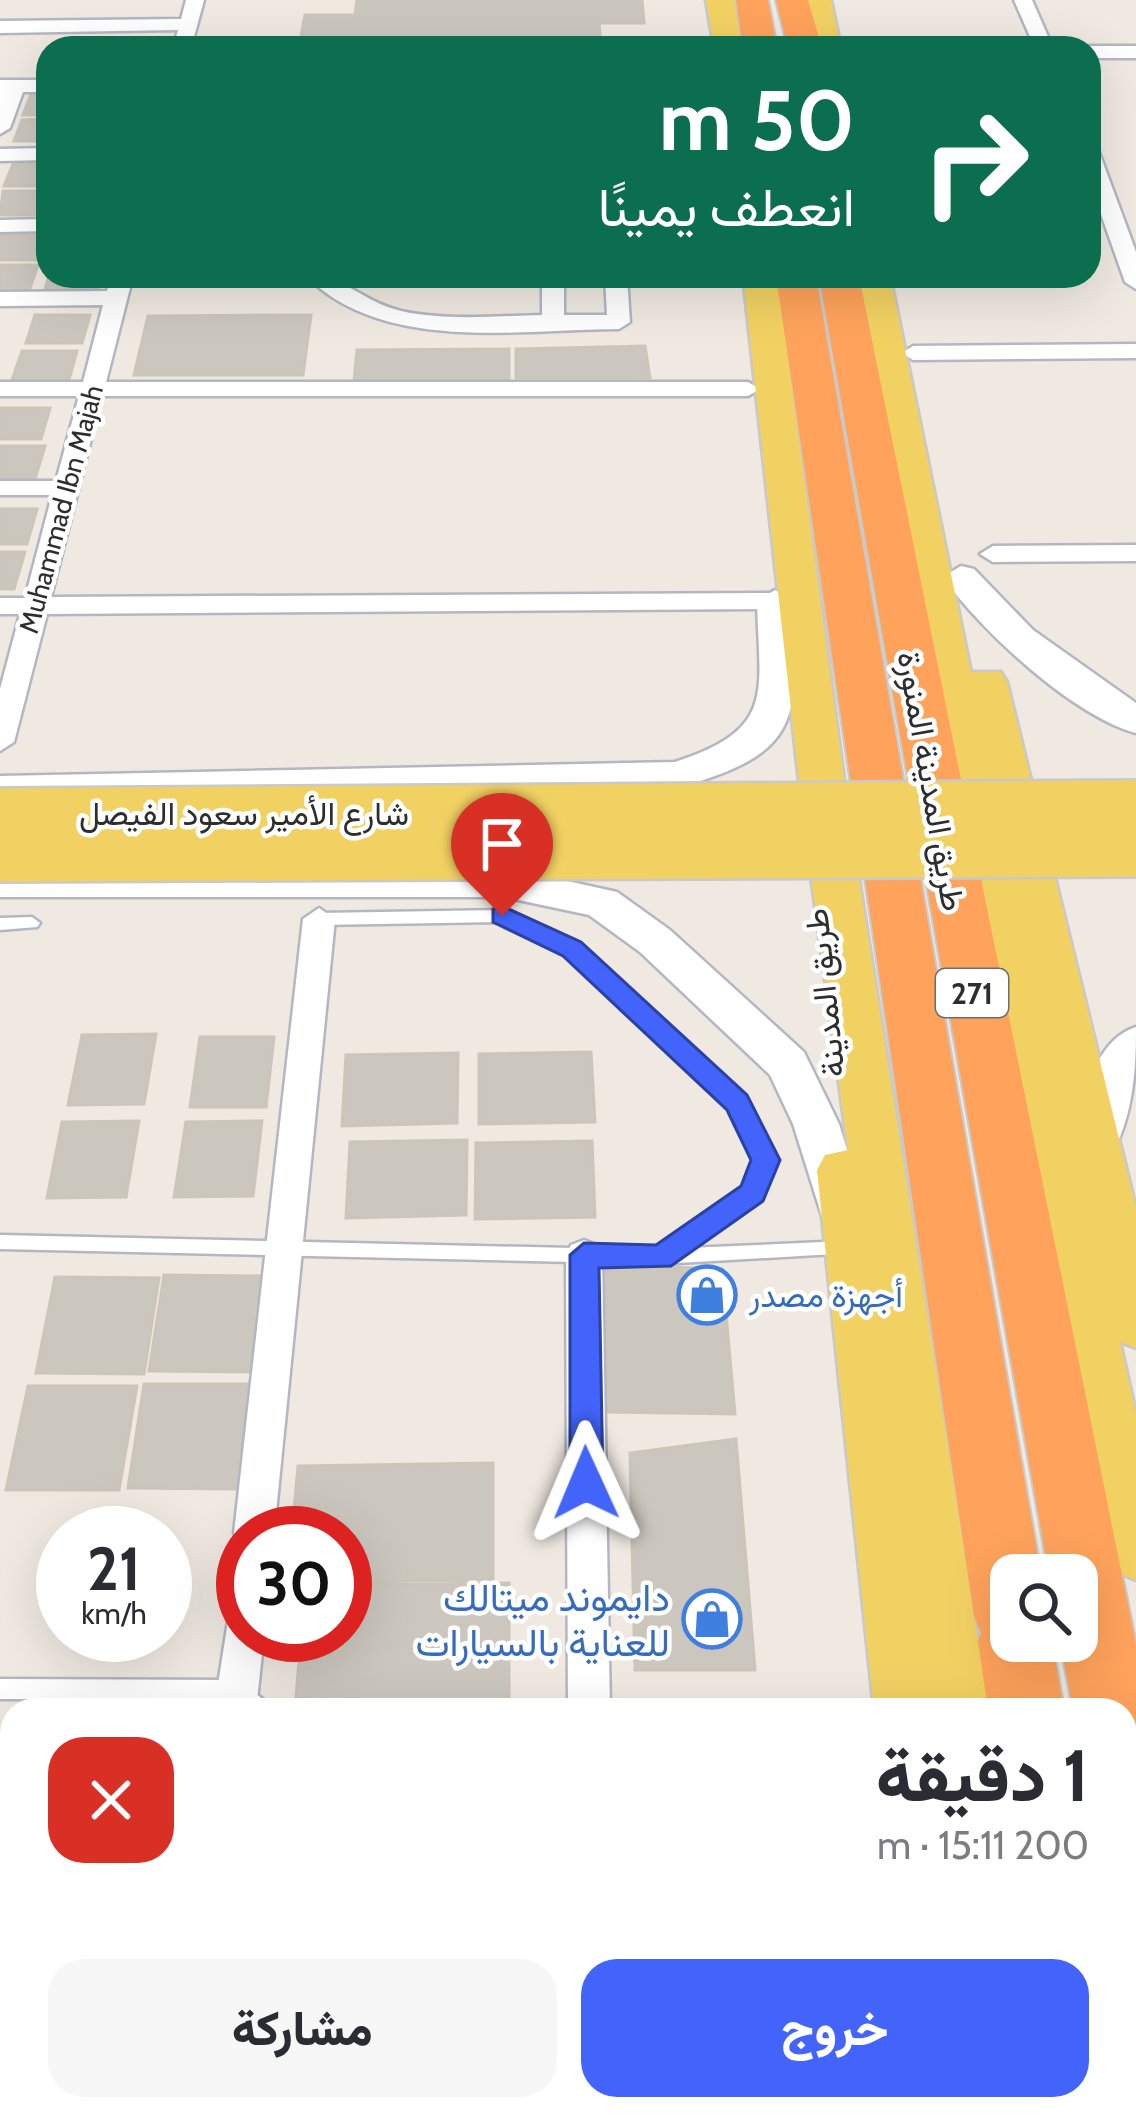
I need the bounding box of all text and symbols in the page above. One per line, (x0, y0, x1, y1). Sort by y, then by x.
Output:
text: 50 m (659, 69, 855, 171)
icon: right (897, 84, 1053, 240)
text: انعطف يمينًا (598, 174, 855, 240)
street label: Muhammad Ibn Majah (12, 381, 110, 637)
street label: طريق المدينة المنورة (888, 648, 975, 914)
street label: شارع الأمير سعود الفيصل (79, 793, 409, 836)
pin (451, 793, 553, 916)
icon: arrive (469, 811, 535, 877)
street label: طريق المدينة (795, 907, 854, 1079)
road number: 271 (936, 969, 1008, 1017)
shop icon: أجهزة مصدر (676, 1264, 738, 1326)
place label: أجهزة مصدر (748, 1275, 903, 1316)
position arrow (523, 1420, 649, 1546)
speed limit sign: 30 (216, 1506, 372, 1662)
text: 21 (87, 1532, 141, 1605)
map controls (990, 1554, 1098, 1662)
button: search (990, 1554, 1098, 1662)
place label: دايموند ميتالك للعناية بالسيارات (415, 1573, 670, 1667)
shop icon: دايموند ميتالك للعناية بالسيارات (681, 1588, 743, 1650)
text: km/h (81, 1595, 147, 1632)
text: 1 دقيقة (876, 1732, 1089, 1819)
button: close (48, 1737, 174, 1863)
text: 200 m · 15:11 (877, 1821, 1089, 1869)
button: مشاركة (48, 1959, 557, 2097)
button: خروج (581, 1959, 1089, 2097)

